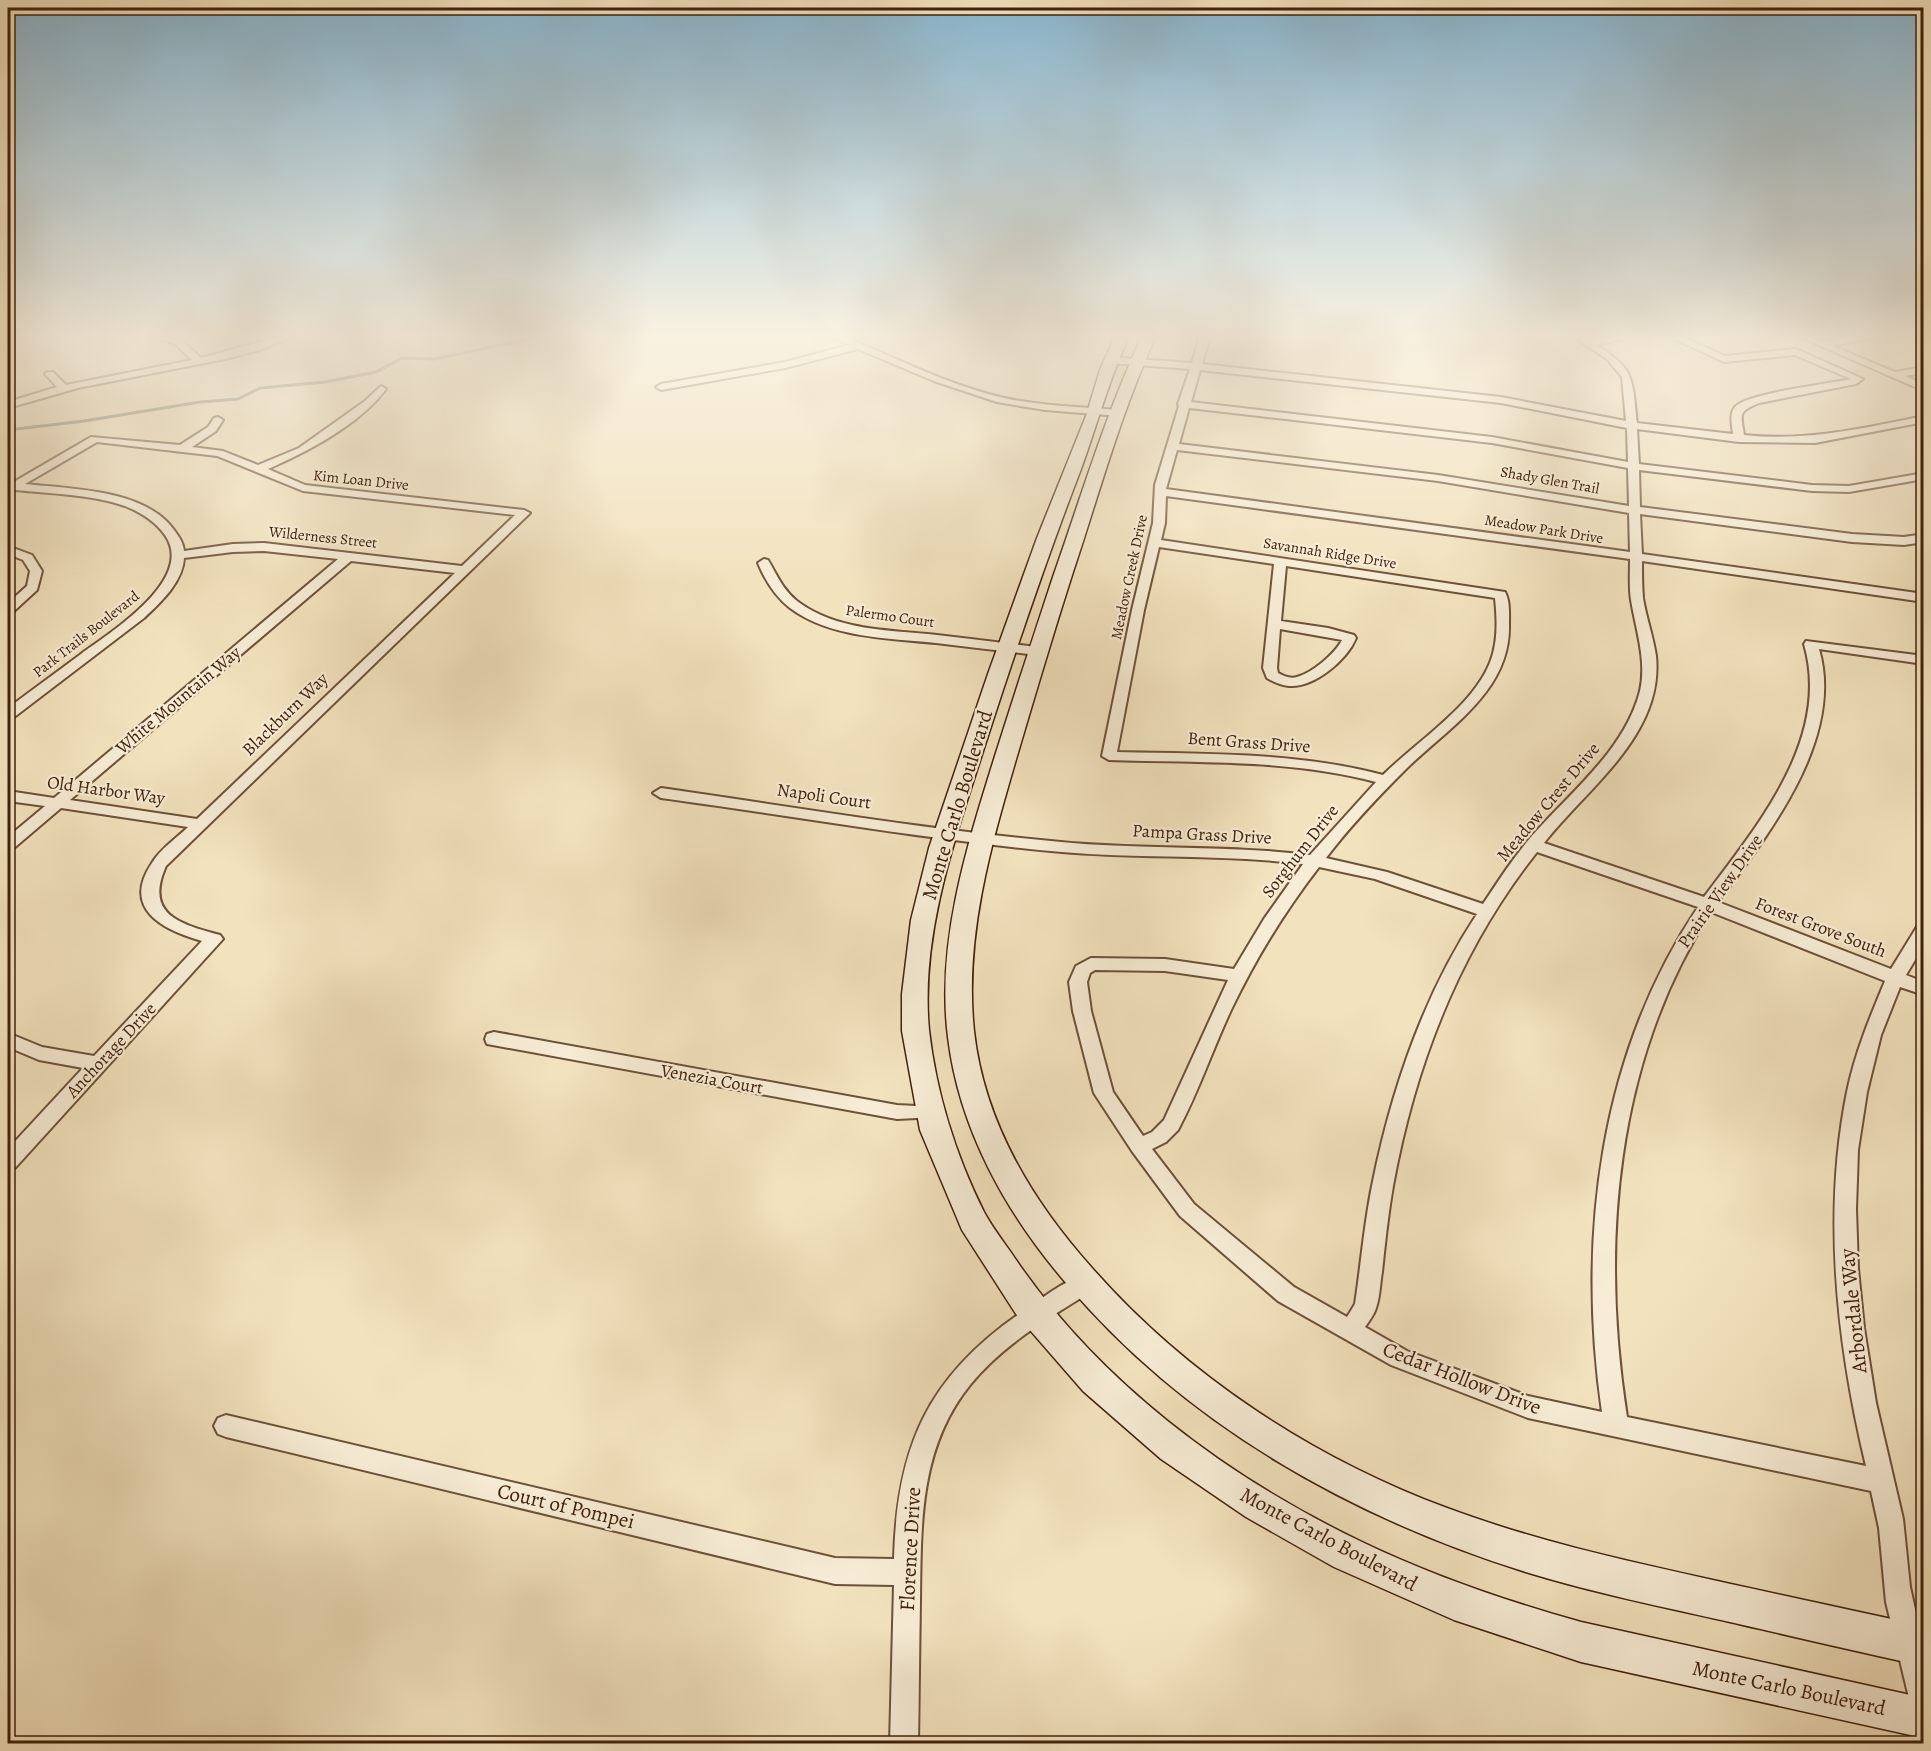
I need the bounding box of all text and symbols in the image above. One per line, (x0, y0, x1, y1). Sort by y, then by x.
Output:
street label: Shady Glen Trail (1499, 461, 1601, 499)
street label: Kim Loan Drive (312, 465, 410, 495)
street label: Meadow Park Drive (1483, 510, 1605, 548)
street label: Meadow Creek Drive (1106, 512, 1152, 641)
street label: Wilderness Street (267, 521, 378, 553)
street label: Savannah Ridge Drive (1262, 533, 1398, 573)
street label: Park Trails Boulevard (29, 585, 144, 682)
street label: Palermo Court (844, 600, 936, 632)
street label: White Mountain Way (110, 640, 246, 760)
street label: Blackburn Way (237, 666, 334, 761)
street label: Monte Carlo Boulevard (915, 706, 999, 903)
street label: Bent Grass Drive (1187, 726, 1311, 758)
street label: Meadow Crest Drive (1491, 737, 1605, 867)
street label: Old Harbor Way (46, 770, 167, 810)
street label: Napoli Court (775, 778, 873, 814)
street label: Sorghum Drive (1256, 799, 1344, 903)
street label: Pampa Grass Drive (1132, 818, 1272, 850)
street label: Prairie View Drive (1672, 829, 1768, 953)
street label: Forest Grove South (1752, 891, 1890, 963)
street label: Anchorage Drive (60, 997, 162, 1104)
street label: Venezia Court (658, 1058, 765, 1100)
street label: Arbordale Way (1832, 1247, 1874, 1376)
street label: Cedar Hollow Drive (1379, 1335, 1545, 1421)
street label: Court of Pompei (495, 1477, 638, 1535)
street label: Monte Carlo Boulevard (1235, 1480, 1423, 1598)
street label: Florence Drive (893, 1486, 927, 1612)
street label: Monte Carlo Boulevard (1690, 1654, 1889, 1722)

